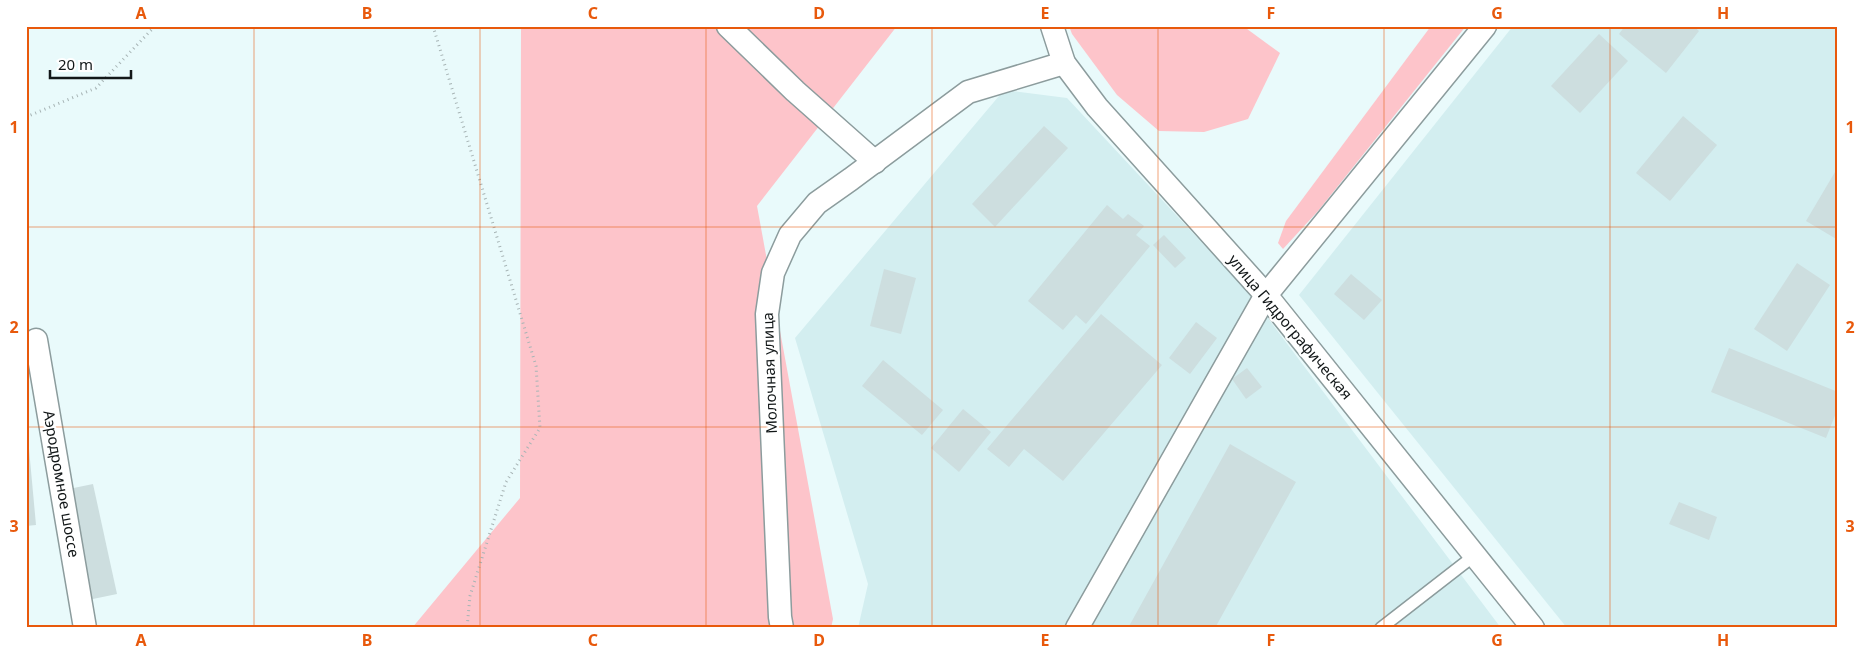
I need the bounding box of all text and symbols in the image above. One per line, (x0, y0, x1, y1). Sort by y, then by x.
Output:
text: A (135, 2, 147, 24)
text: B (362, 2, 372, 24)
text: C (588, 2, 598, 24)
text: D (813, 2, 825, 24)
text: E (1041, 2, 1050, 24)
text: F (1267, 2, 1275, 24)
text: G (1491, 2, 1503, 24)
text: H (1717, 2, 1729, 24)
scale bar (50, 48, 131, 80)
text: 20 m (58, 54, 93, 74)
text: 1 (9, 116, 19, 138)
text: 1 (1845, 116, 1855, 138)
street label: улица Гидрографическая (1224, 250, 1357, 403)
street label: Молочная улица (757, 312, 781, 434)
text: 2 (9, 316, 19, 338)
text: 2 (1845, 316, 1855, 338)
street label: Аэродромное шоссе (39, 409, 85, 559)
text: 3 (9, 515, 19, 537)
text: 3 (1845, 515, 1855, 537)
text: A (135, 629, 147, 651)
text: B (362, 629, 372, 651)
text: C (588, 629, 598, 651)
text: D (813, 629, 825, 651)
text: E (1041, 629, 1050, 651)
text: F (1267, 629, 1275, 651)
text: G (1491, 629, 1503, 651)
text: H (1717, 629, 1729, 651)

